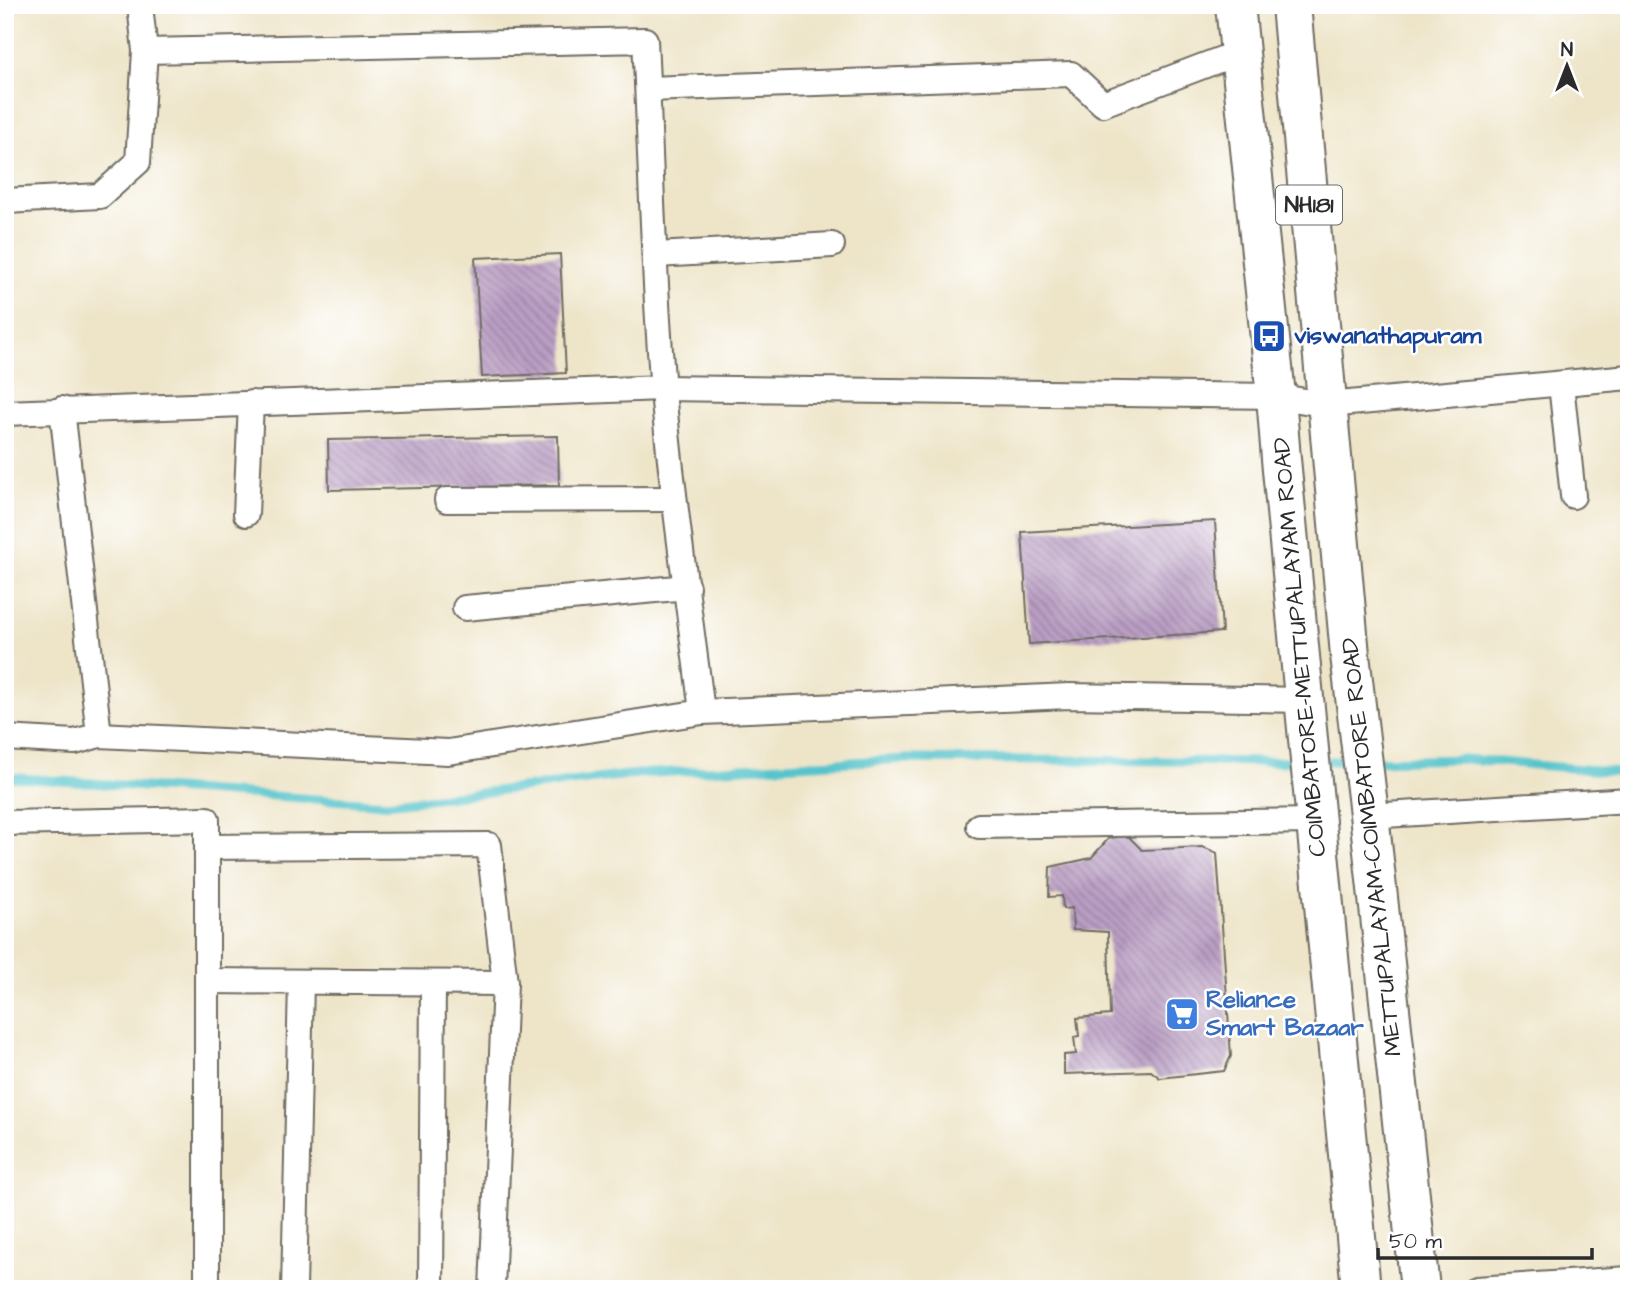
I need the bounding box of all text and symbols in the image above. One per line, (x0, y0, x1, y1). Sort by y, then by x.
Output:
north arrow (1532, 32, 1602, 102)
text: N (1561, 37, 1573, 64)
road number: NH181 (1276, 186, 1342, 224)
bus stop icon: viswanathapuram (1250, 317, 1288, 355)
place label: viswanathapuram (1294, 319, 1482, 353)
street label: COIMBATORE-METTUPALAYAM ROAD (1265, 436, 1335, 858)
street label: METTUPALAYAM-COIMBATORE ROAD (1333, 636, 1411, 1058)
place label: Reliance Smart Bazaar (1205, 983, 1364, 1045)
supermarket icon: Reliance Smart Bazaar (1163, 995, 1201, 1033)
scale bar (1378, 1217, 1592, 1261)
text: 50 m (1389, 1227, 1443, 1256)

